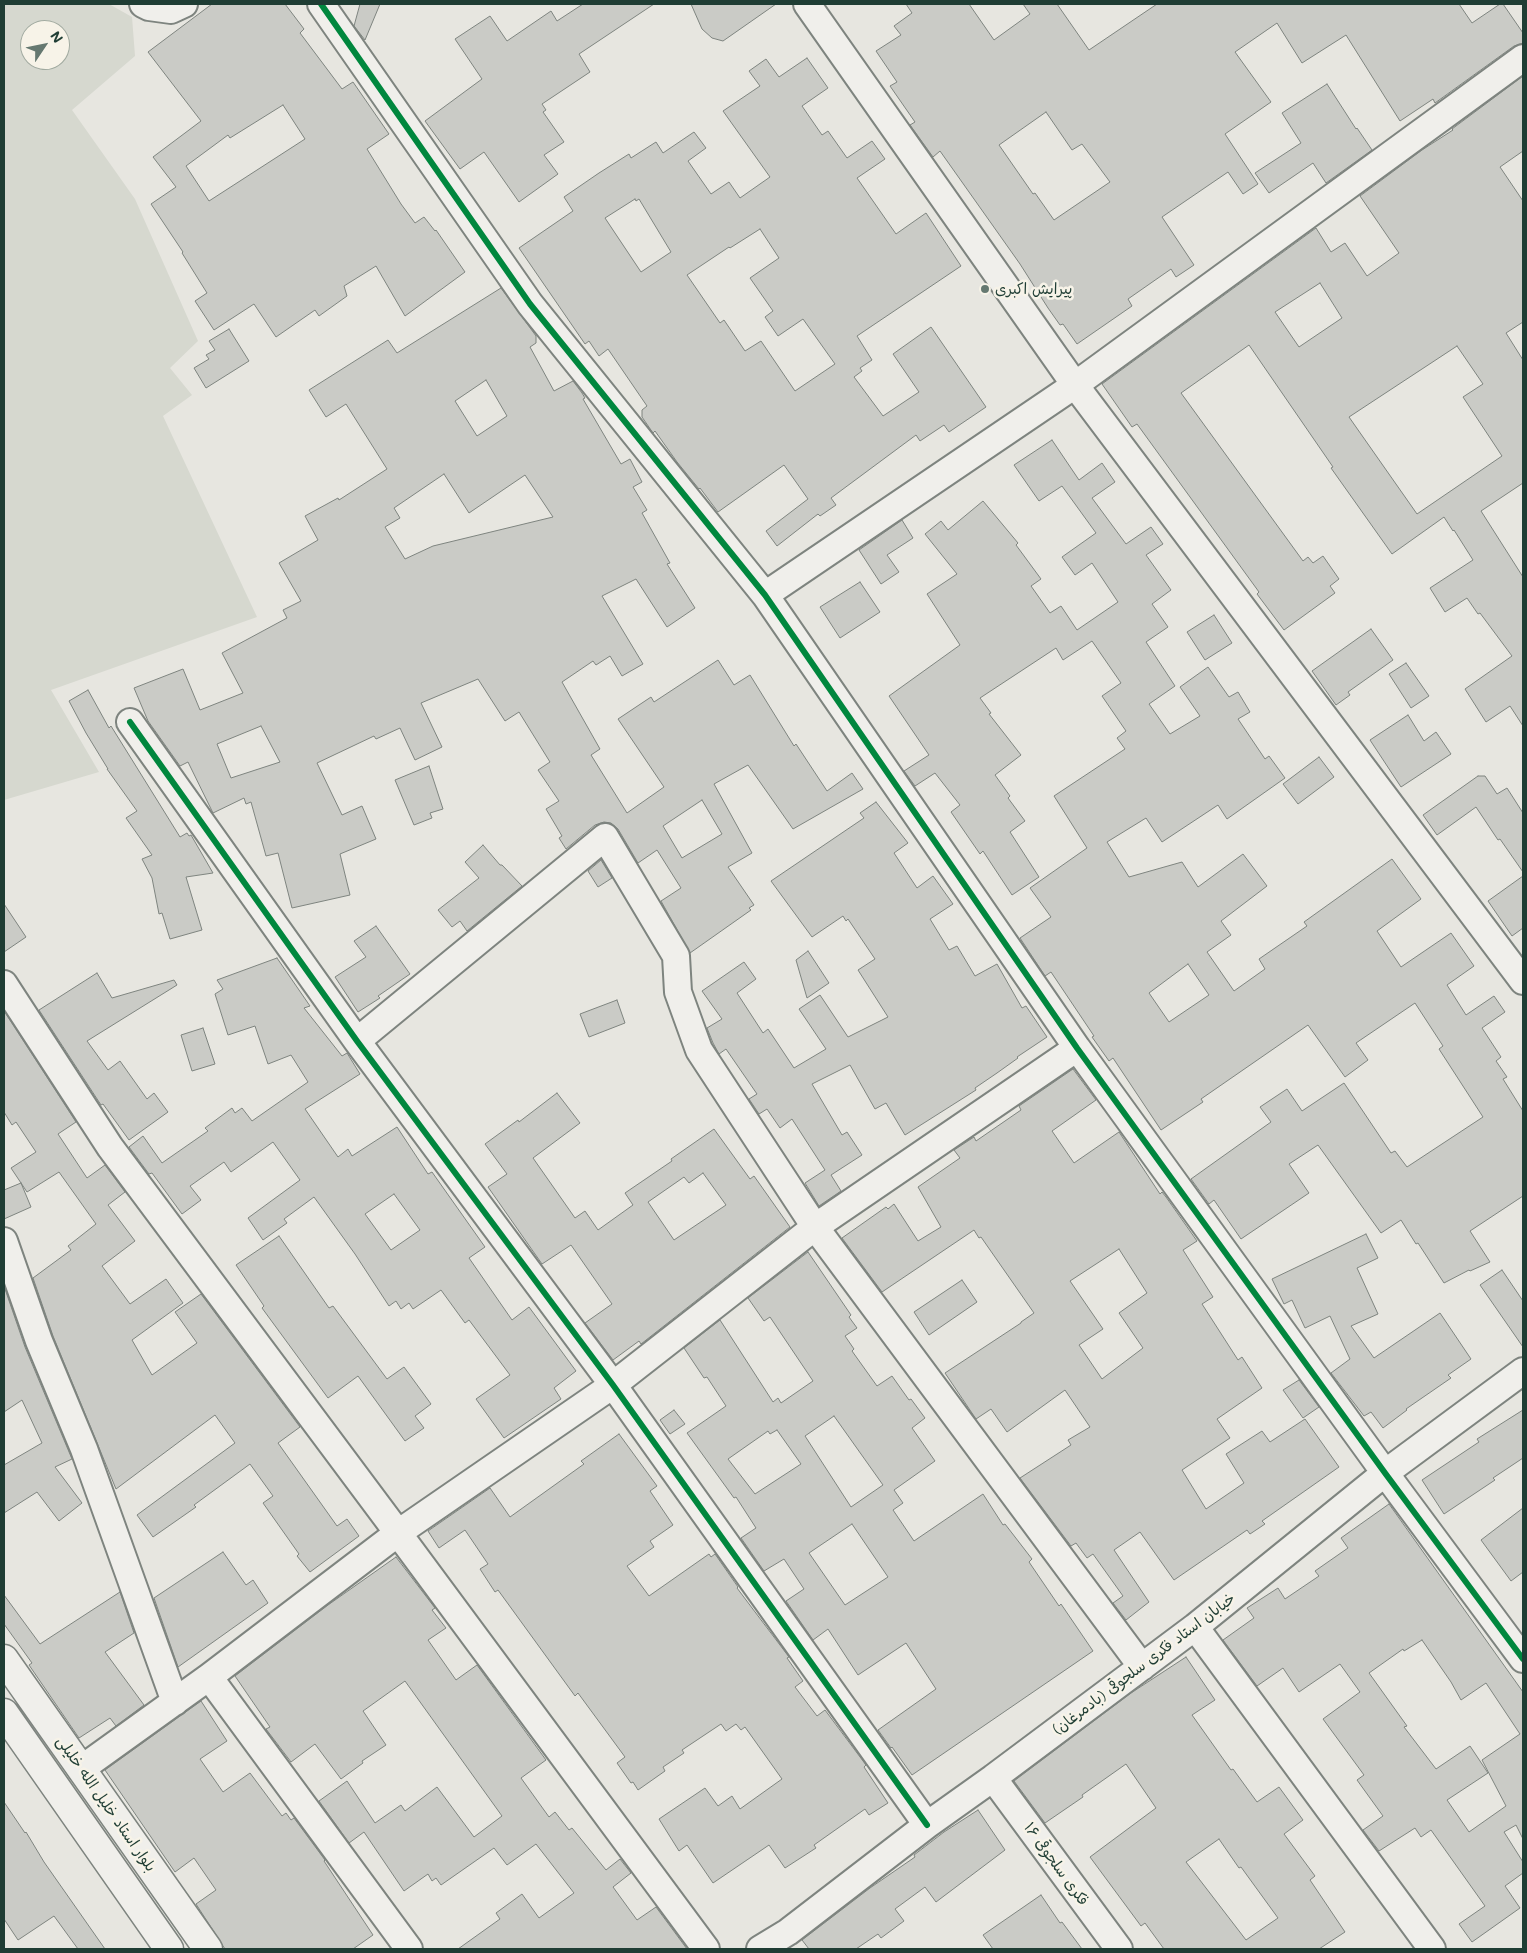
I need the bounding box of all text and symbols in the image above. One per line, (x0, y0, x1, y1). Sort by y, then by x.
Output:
north arrow (20, 20, 70, 70)
text: N (46, 27, 68, 47)
place label: پیرایش اکبری (995, 280, 1072, 298)
marker: پیرایش اکبری (979, 283, 991, 295)
street label: خیابان استاد فکری سلجوقی (بادمرغان) (1049, 1589, 1239, 1739)
street label: بلوار استاد خلیل الله خلیلی (52, 1733, 160, 1875)
street label: فکری سلجوقی ۱۶ (1020, 1819, 1092, 1909)

